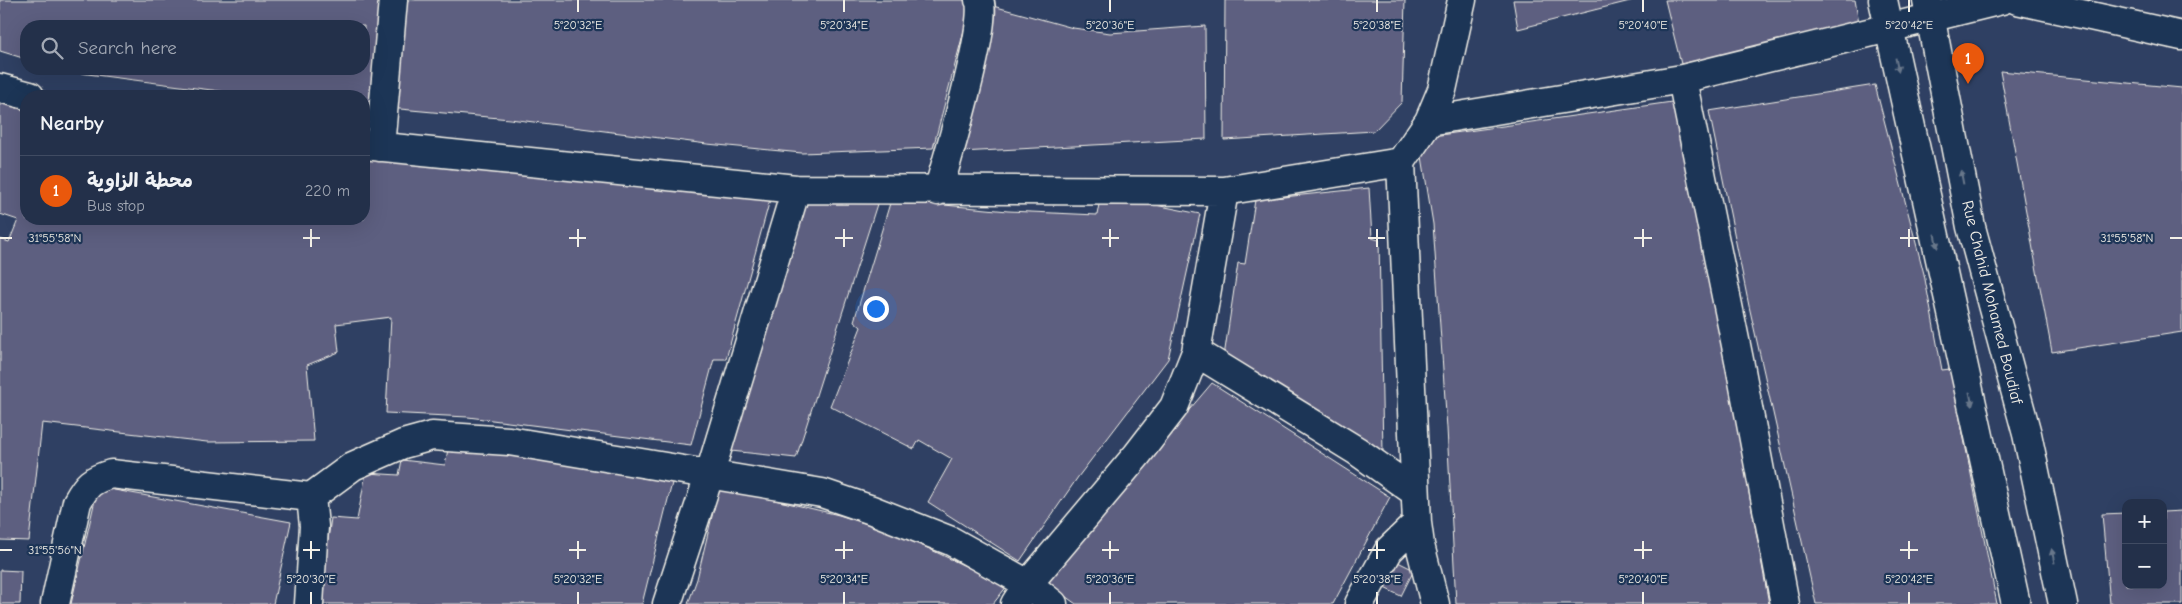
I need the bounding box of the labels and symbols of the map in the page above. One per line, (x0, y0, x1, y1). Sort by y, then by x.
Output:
text: 5°20'32"E (554, 18, 602, 32)
text: 5°20'34"E (820, 18, 868, 32)
text: 5°20'36"E (1086, 18, 1134, 32)
text: 5°20'38"E (1353, 18, 1401, 32)
text: 5°20'40"E (1618, 18, 1668, 32)
text: 5°20'42"E (1885, 18, 1933, 32)
pin: 1 (1952, 43, 1984, 84)
one-way arrow (1893, 57, 1901, 72)
one-way arrow (1957, 169, 1965, 185)
street label: Rue Chahid Mohamed Boudiaf (1958, 199, 2026, 407)
text: 31°55'58"N (28, 231, 82, 245)
text: 31°55'58"N (2100, 231, 2154, 245)
one-way arrow (1932, 233, 1940, 248)
your location (863, 296, 889, 322)
one-way arrow (1967, 392, 1975, 407)
text: 31°55'56"N (28, 543, 82, 557)
one-way arrow (2048, 548, 2056, 564)
text: 5°20'30"E (286, 572, 336, 586)
text: 5°20'32"E (554, 572, 602, 586)
text: 5°20'34"E (820, 572, 868, 586)
text: 5°20'36"E (1086, 572, 1134, 586)
text: 5°20'38"E (1353, 572, 1401, 586)
text: 5°20'40"E (1618, 572, 1668, 586)
text: 5°20'42"E (1885, 572, 1933, 586)

